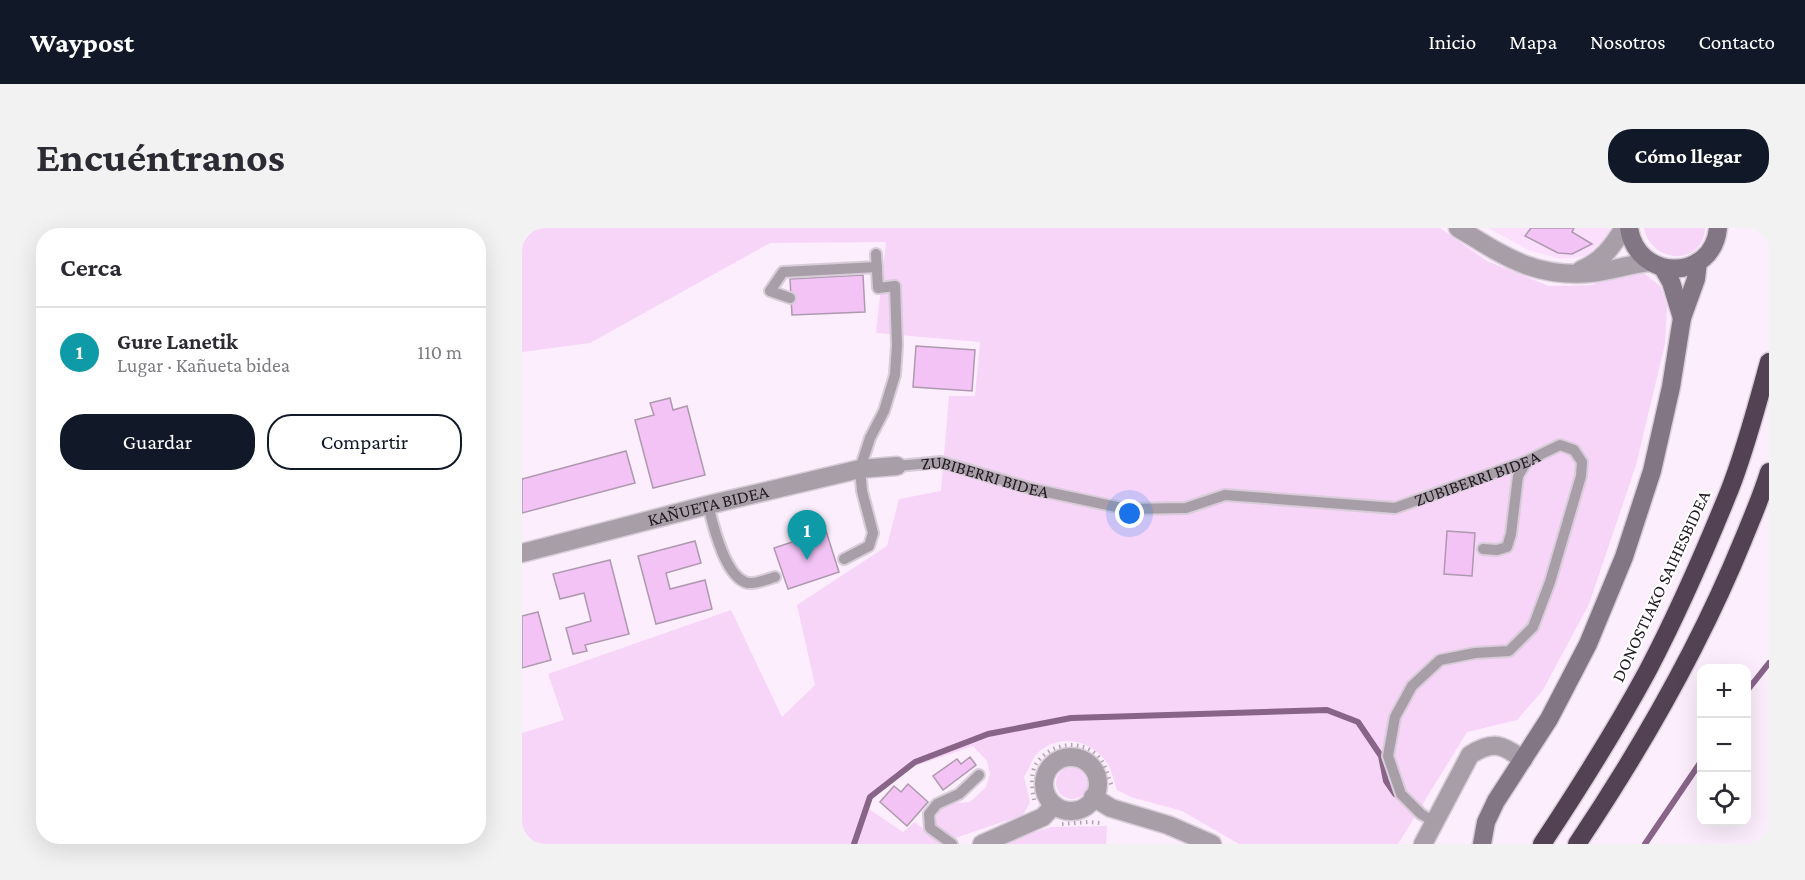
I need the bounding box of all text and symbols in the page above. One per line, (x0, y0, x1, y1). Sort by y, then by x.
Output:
text: Waypost (30, 27, 134, 58)
text: Inicio (1428, 30, 1476, 54)
text: Mapa (1509, 30, 1557, 54)
text: Nosotros (1590, 30, 1666, 54)
text: Contacto (1699, 30, 1775, 54)
button: Cómo llegar (1608, 129, 1769, 183)
text: Encuéntranos (36, 133, 285, 180)
text: Cerca (60, 253, 122, 282)
text: Gure Lanetik (117, 329, 238, 354)
text: 1 (76, 341, 83, 363)
text: 110 m (418, 341, 462, 363)
text: Lugar · Kañueta bidea (117, 354, 290, 376)
button: Guardar (60, 414, 255, 470)
button: Compartir (267, 414, 462, 470)
street label: ZUBIBERRI BIDEA (1412, 446, 1544, 510)
street label: ZUBIBERRI BIDEA (920, 452, 1051, 502)
street label: KAÑUETA BIDEA (646, 481, 771, 530)
street label: DONOSTIAKO SAIHESBIDEA (1608, 486, 1714, 685)
your location (1115, 499, 1144, 528)
pin: 1 (788, 510, 826, 560)
map controls (1697, 664, 1751, 826)
button: + (1697, 664, 1751, 718)
button: − (1697, 718, 1751, 772)
button: locate (1697, 772, 1751, 826)

